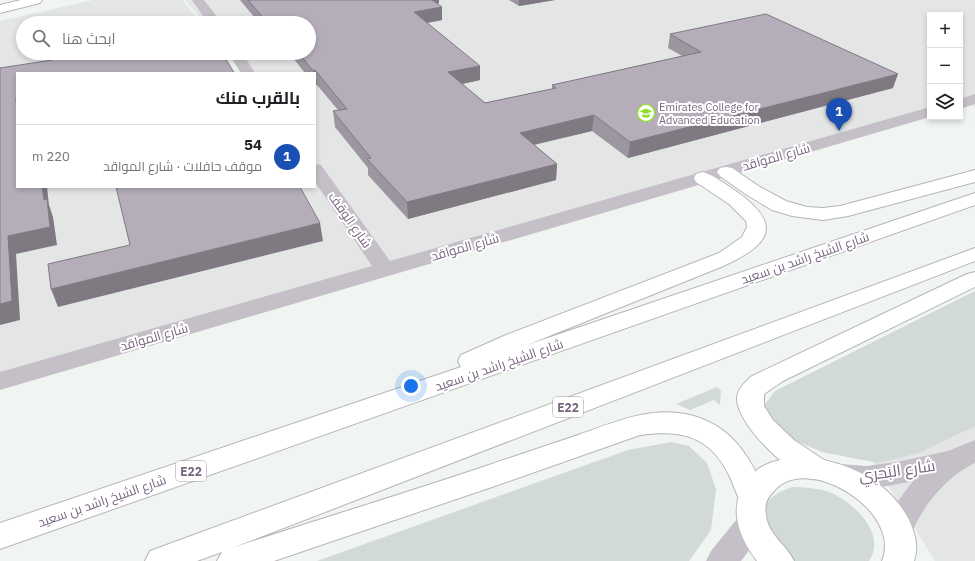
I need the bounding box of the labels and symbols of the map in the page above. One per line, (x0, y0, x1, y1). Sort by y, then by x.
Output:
pin: 1 (826, 98, 852, 131)
place label: Emirates College for Advanced Education (659, 100, 760, 127)
school or university icon: Emirates College for Advanced Education (636, 103, 656, 123)
street label: شارع المواقد (740, 139, 812, 175)
street label: شارع الوقف (325, 189, 375, 251)
street label: شارع الشيخ راشد بن سعيد (739, 228, 871, 288)
street label: شارع المواقد (429, 229, 501, 265)
street label: شارع المواقد (118, 319, 190, 355)
street label: شارع الشيخ راشد بن سعيد (433, 335, 565, 395)
your location (401, 376, 421, 396)
road number: E22 (553, 397, 583, 417)
street label: شارع البَحرِي (857, 455, 937, 489)
road number: E22 (176, 461, 206, 481)
street label: شارع الشيخ راشد بن سعيد (36, 471, 168, 531)

